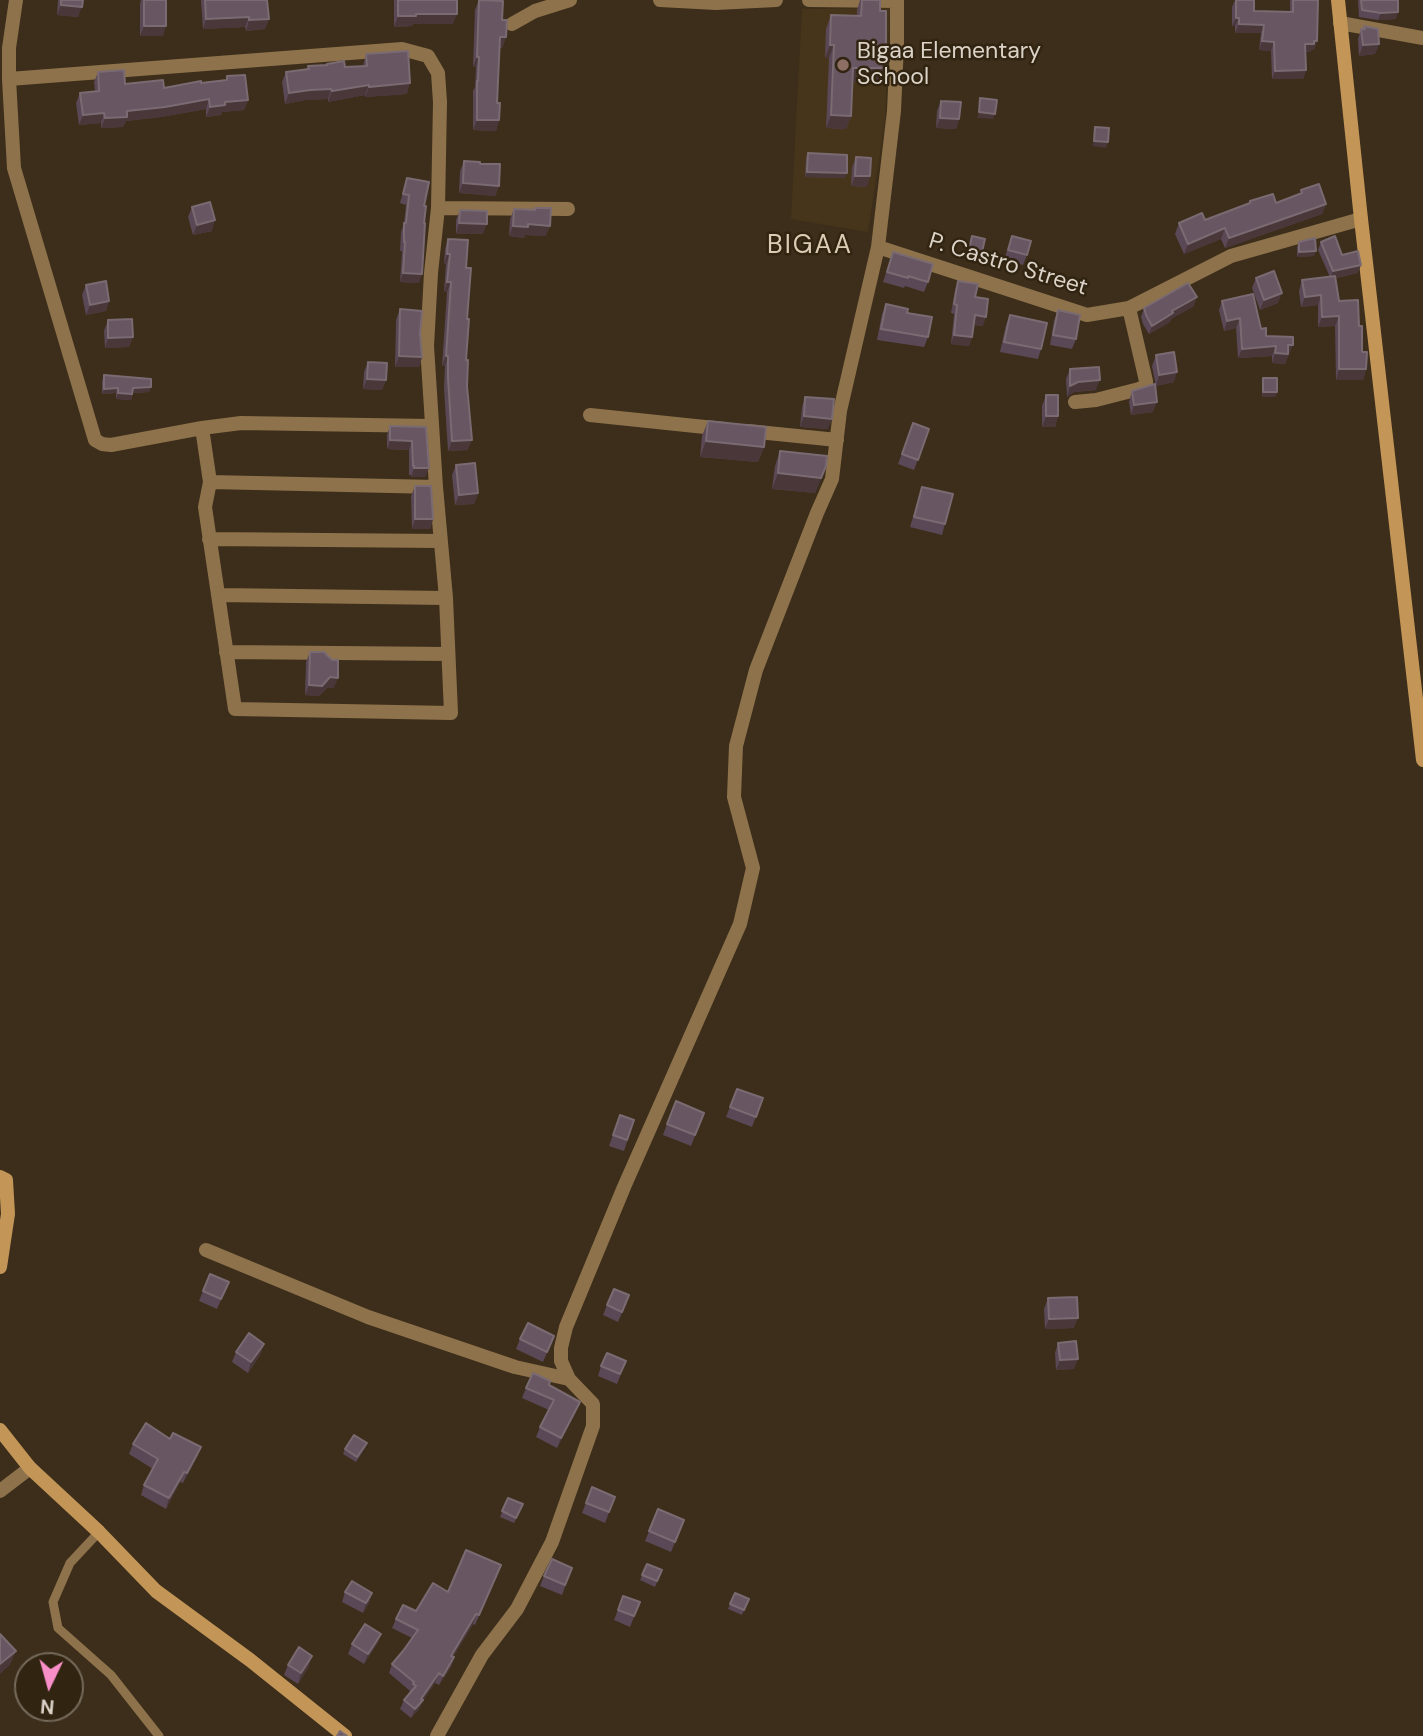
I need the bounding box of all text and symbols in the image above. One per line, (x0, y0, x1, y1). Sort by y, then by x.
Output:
place label: Bigaa Elementary School (857, 38, 1041, 92)
marker: Bigaa Elementary School (835, 57, 851, 73)
street label: P. Castro Street (925, 228, 1091, 302)
district label: BIGAA (768, 230, 852, 262)
north arrow (14, 1652, 84, 1722)
text: N (39, 1693, 55, 1719)

